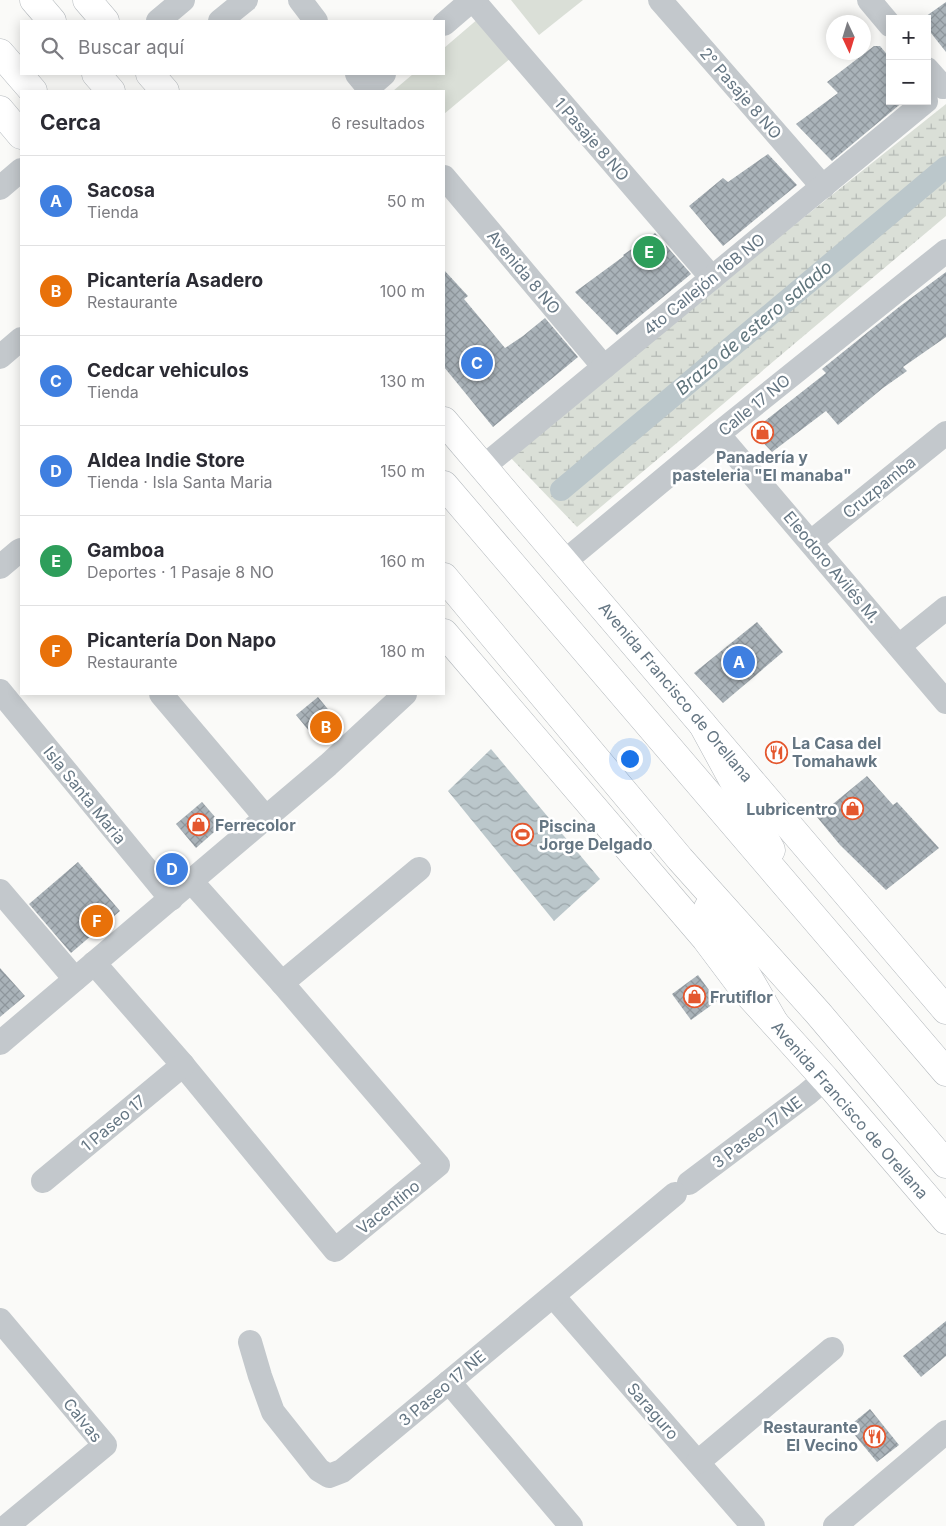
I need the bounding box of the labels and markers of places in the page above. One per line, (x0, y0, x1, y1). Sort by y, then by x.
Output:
pin: E (633, 233, 665, 271)
pin: C (461, 344, 493, 382)
shop icon: Panadería y pasteleria "El manaba" (750, 421, 774, 445)
place label: Panadería y pasteleria "El manaba" (672, 447, 852, 485)
pin: A (723, 643, 755, 681)
pin: B (310, 708, 342, 746)
place label: La Casa del Tomahawk (792, 733, 881, 771)
restaurant icon: La Casa del Tomahawk (764, 740, 788, 764)
shop icon: Lubricentro (841, 797, 865, 821)
place label: Lubricentro (746, 799, 837, 819)
shop icon: Ferrecolor (187, 813, 211, 837)
place label: Ferrecolor (215, 815, 296, 835)
place label: Piscina Jorge Delgado (539, 816, 653, 854)
sports icon: Piscina Jorge Delgado (511, 823, 535, 847)
pin: D (156, 850, 188, 888)
pin: F (81, 902, 113, 940)
shop icon: Frutiflor (682, 985, 706, 1009)
place label: Frutiflor (710, 987, 773, 1007)
place label: Restaurante El Vecino (763, 1417, 858, 1455)
restaurant icon: Restaurante El Vecino (862, 1424, 886, 1448)

